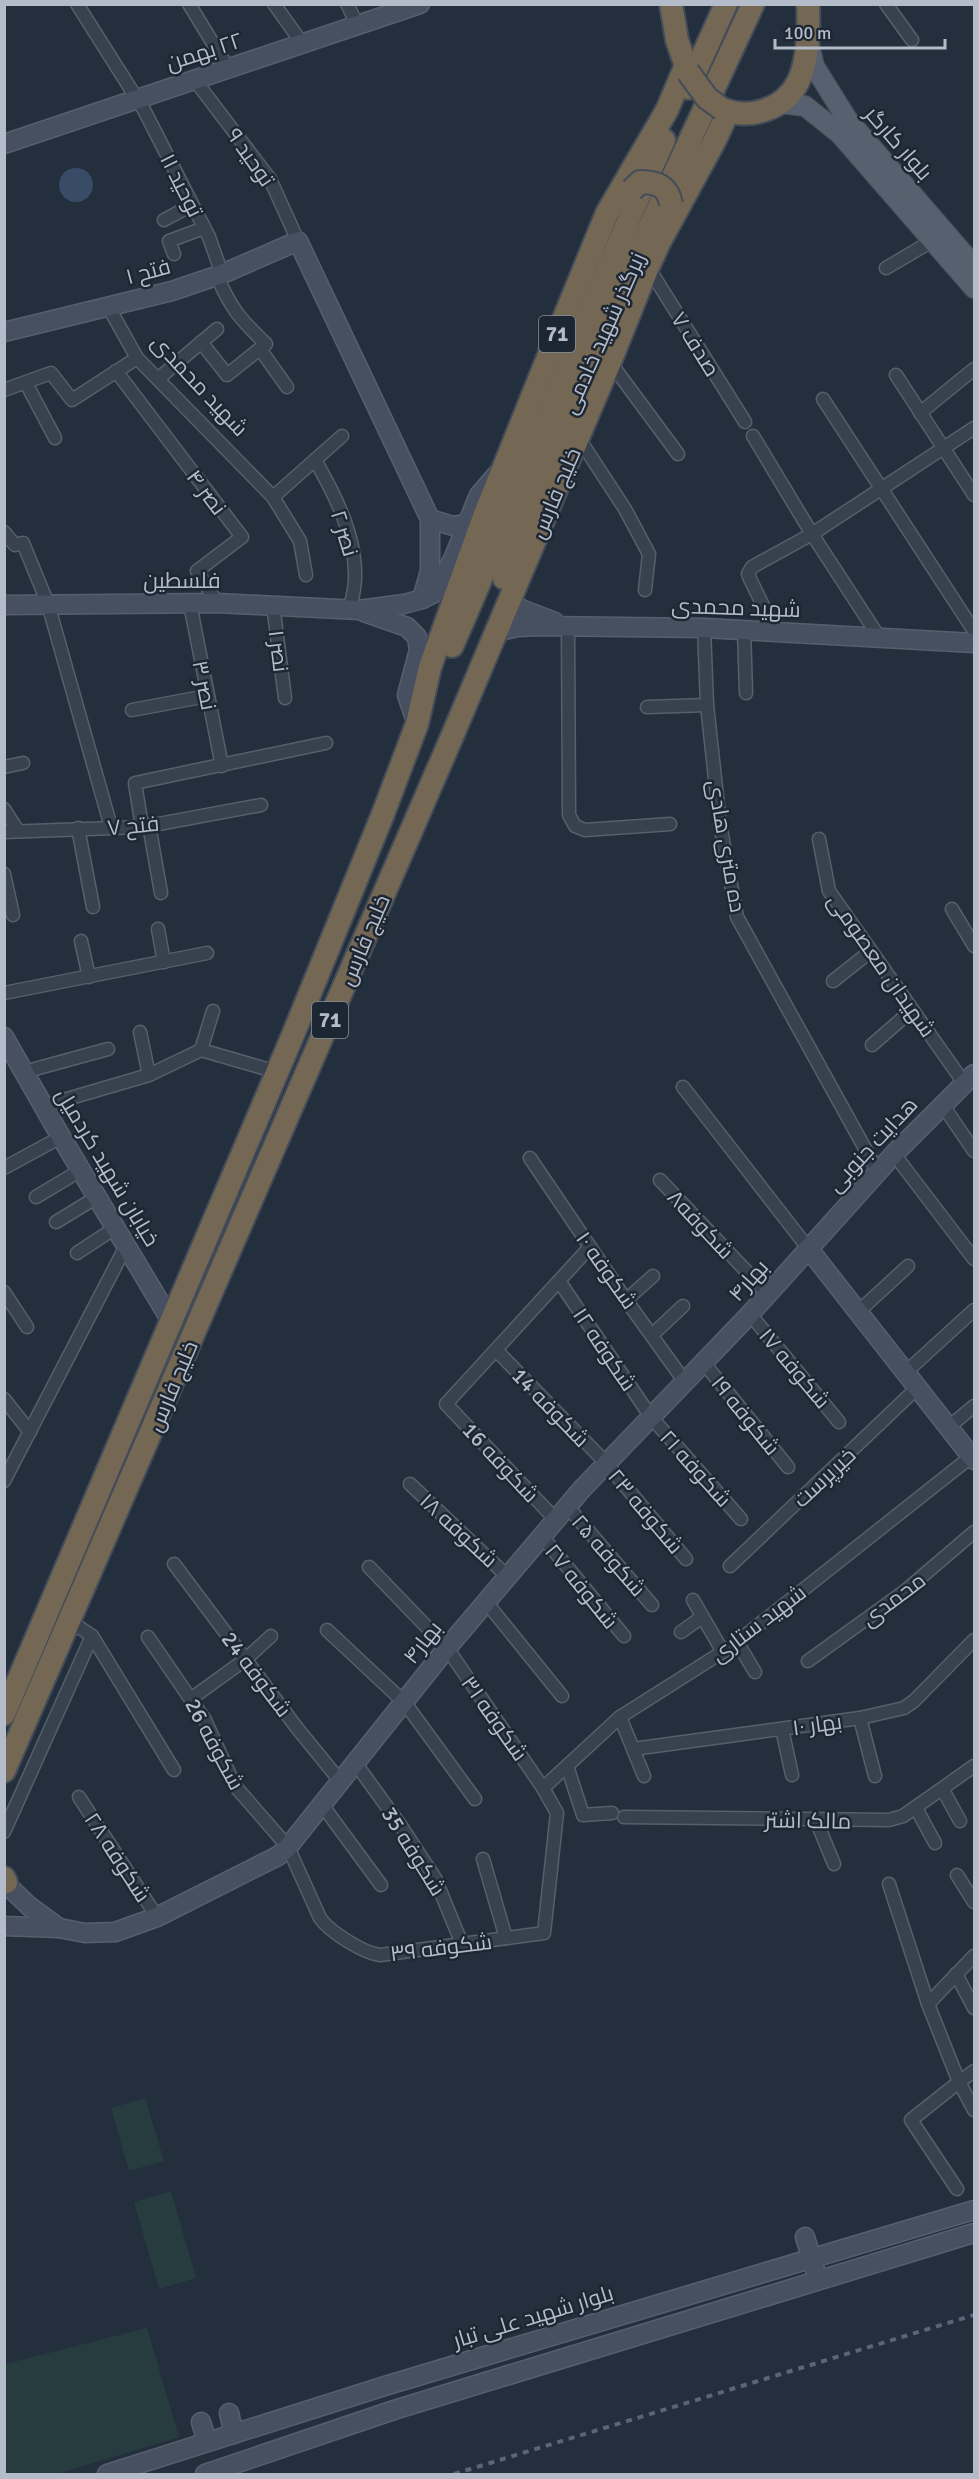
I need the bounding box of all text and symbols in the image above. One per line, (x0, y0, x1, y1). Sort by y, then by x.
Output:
scale bar (775, 12, 944, 50)
text: 100 m (784, 22, 831, 44)
street label: ٢٢ بهمن (163, 26, 246, 76)
street label: بلوار کارگر (858, 99, 938, 186)
street label: توحید ۹ (221, 123, 280, 192)
street label: توحید ۱۱ (154, 149, 209, 222)
street label: زیرگذر شهید خادمی (556, 248, 651, 418)
street label: فتح ۱ (123, 253, 174, 291)
street label: صدف ۷ (665, 307, 726, 382)
road number: 71 (539, 316, 575, 352)
street label: شهید محمدی (146, 329, 254, 442)
street label: خلیج فارس (524, 444, 588, 543)
street label: نصر ۴ (181, 464, 232, 520)
street label: نصر ۲ (325, 507, 364, 560)
street label: فلسطین (143, 567, 221, 594)
street label: شهید محمدی (671, 592, 801, 623)
street label: نصر ۱ (263, 628, 294, 674)
street label: نصر ۳ (186, 658, 223, 712)
street label: ده متری هادی (702, 778, 751, 915)
street label: فتح ۷ (106, 810, 160, 842)
street label: شهیدان معصومی (822, 888, 941, 1042)
street label: خلیج فارس (333, 891, 397, 990)
road number: 71 (312, 1002, 348, 1038)
street label: خیابان شهید کردمیل (50, 1083, 165, 1251)
street label: هدایت جنوبی (821, 1091, 923, 1198)
street label: شکوفه۸ (662, 1184, 740, 1265)
street label: شکوفه ۱۰ (570, 1226, 643, 1314)
street label: بهار۴ (723, 1254, 774, 1307)
street label: شکوفه ۱۲ (567, 1302, 642, 1396)
street label: شکوفه ۱۷ (753, 1323, 836, 1414)
street label: خلیج فارس (141, 1337, 205, 1436)
street label: شکوفه 14 (506, 1362, 595, 1453)
street label: شکوفه ۱۹ (705, 1370, 786, 1461)
street label: شکوفه 16 (457, 1417, 545, 1508)
street label: شکوفه ۲۱ (654, 1424, 737, 1513)
street label: خیرپرست (787, 1442, 862, 1514)
street label: شکوفه ۲۳ (602, 1463, 689, 1559)
street label: شکوفه ۱۸ (414, 1487, 503, 1573)
street label: شکوفه ۲۵ (566, 1509, 652, 1602)
street label: شکوفه ۲۷ (539, 1538, 624, 1634)
street label: محمدی (856, 1566, 931, 1632)
street label: شهید ستاری (705, 1579, 811, 1668)
street label: بهار۴ (397, 1615, 448, 1669)
street label: شکوفه 24 (216, 1626, 297, 1722)
street label: شکوفه ۳۱ (455, 1670, 534, 1766)
street label: شکوفه 26 (179, 1694, 250, 1795)
street label: بهار ۱۰ (791, 1708, 844, 1741)
street label: شکوفه 35 (376, 1802, 452, 1901)
street label: مالک اشتر (762, 1806, 852, 1835)
street label: شکوفه ۲۸ (79, 1807, 157, 1907)
street label: شکوفه ۳۹ (389, 1928, 494, 1967)
street label: بلوار شهید علی تبار (448, 2279, 617, 2354)

